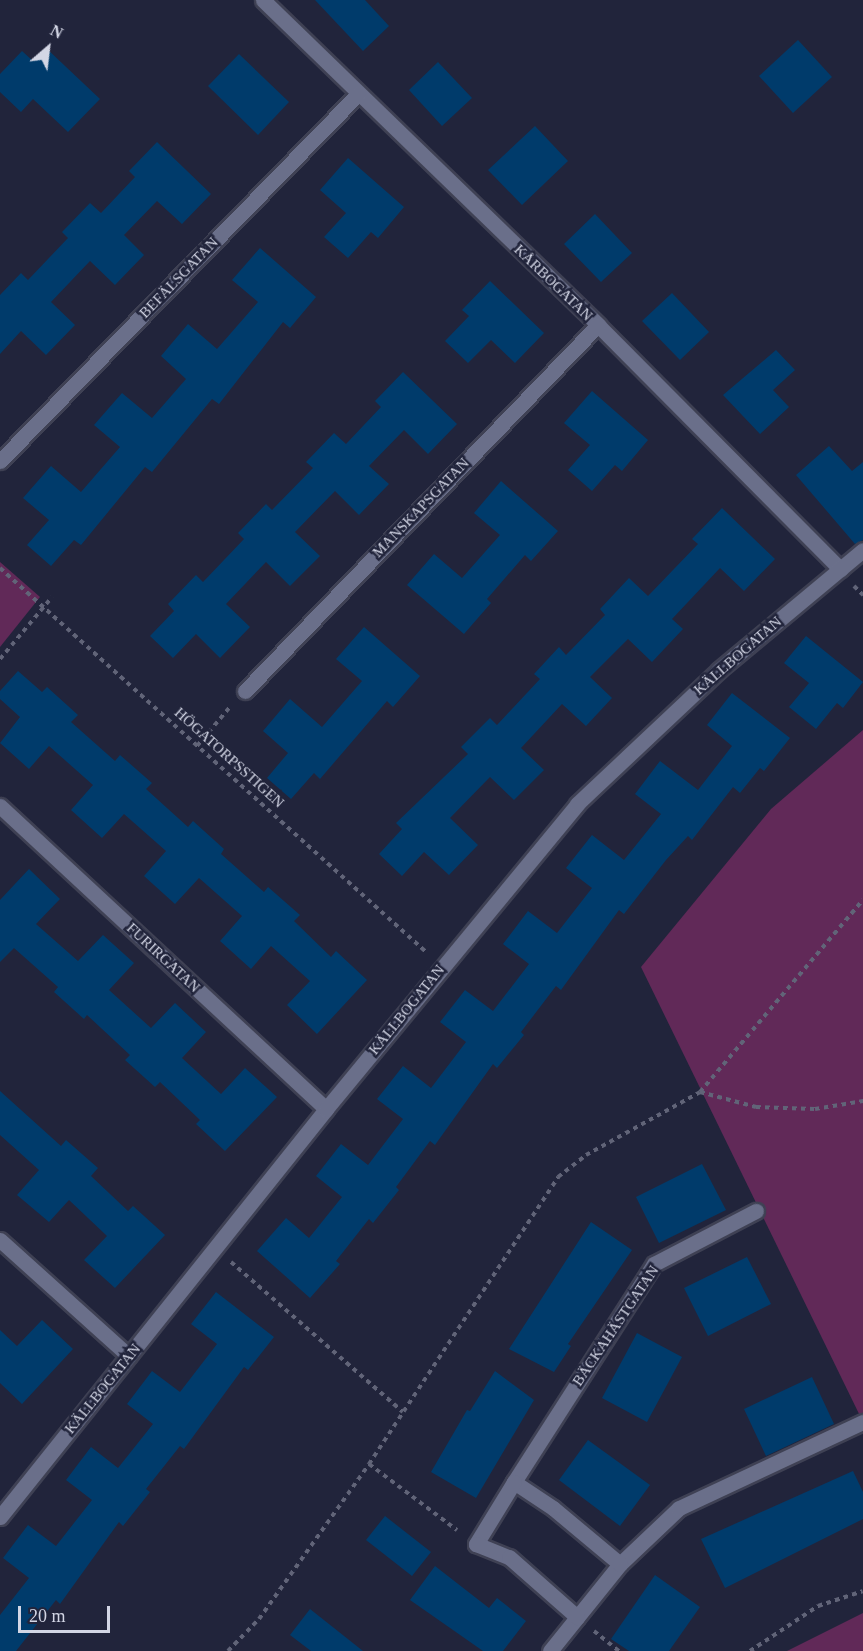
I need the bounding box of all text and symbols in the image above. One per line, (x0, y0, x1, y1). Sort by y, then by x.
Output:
north arrow (18, 18, 78, 78)
text: N (48, 21, 66, 42)
street label: BEFÄLSGATAN (136, 234, 222, 322)
street label: KÅRBOGATAN (510, 241, 596, 325)
street label: MANSKAPSGATAN (369, 455, 473, 561)
street label: KÄLLBOGATAN (690, 613, 786, 699)
street label: HÖGATORPSSTIGEN (170, 704, 288, 812)
street label: FURIRGATAN (123, 919, 203, 997)
street label: KÄLLBOGATAN (365, 961, 449, 1059)
street label: BÄCKAHÄSTGATAN (569, 1262, 663, 1390)
street label: KÄLLBOGATAN (61, 1340, 145, 1438)
scale bar (21, 1594, 112, 1632)
text: 20 m (29, 1606, 66, 1626)

